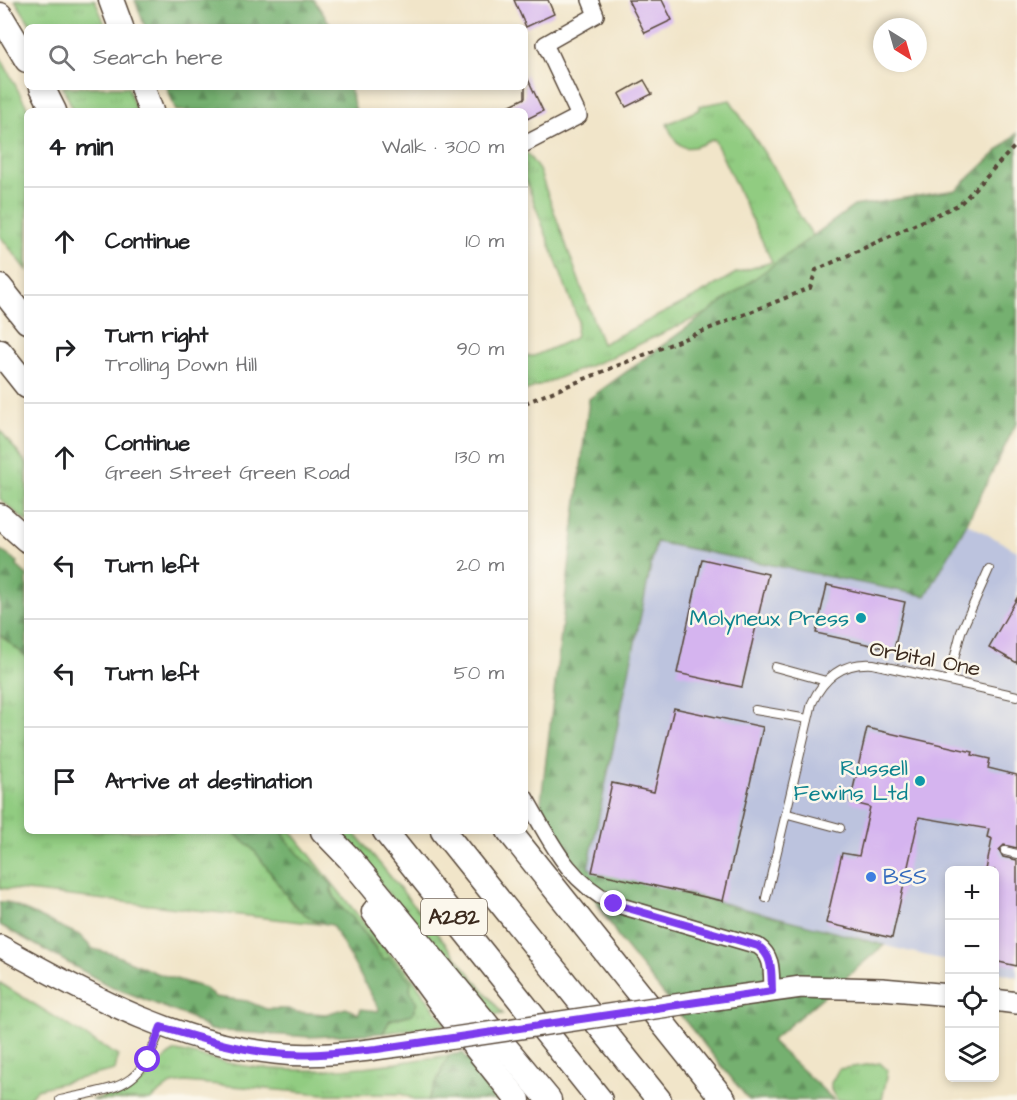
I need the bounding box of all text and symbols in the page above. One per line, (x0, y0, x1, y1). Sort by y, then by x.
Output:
north arrow (873, 18, 927, 72)
search box (24, 24, 528, 90)
icon: search (45, 41, 78, 74)
text: Search here (93, 42, 223, 73)
text: 4 min (48, 129, 113, 165)
text: Walk · 300 m (382, 133, 504, 161)
icon: ahead (48, 225, 81, 258)
text: Continue (105, 226, 190, 257)
text: 10 m (465, 227, 504, 255)
text: Turn right (105, 320, 208, 351)
icon: right (48, 333, 81, 366)
text: 90 m (456, 335, 504, 363)
text: Trolling Down Hill (105, 351, 257, 379)
text: Continue (105, 428, 190, 459)
icon: ahead (48, 441, 81, 474)
text: 130 m (455, 443, 504, 471)
text: Green Street Green Road (105, 459, 350, 487)
icon: left (48, 549, 81, 582)
text: Turn left (105, 550, 199, 581)
text: 20 m (456, 551, 504, 579)
place label: Molyneux Press (690, 603, 849, 635)
marker: Molyneux Press (854, 611, 868, 625)
street label: Orbital One (867, 633, 983, 685)
icon: left (48, 657, 81, 690)
text: Turn left (105, 658, 199, 689)
text: 50 m (454, 659, 504, 687)
place label: Russell Fewins Ltd (793, 753, 908, 809)
icon: arrive (48, 765, 81, 798)
text: Arrive at destination (105, 766, 312, 797)
marker: Russell Fewins Ltd (913, 774, 927, 788)
place label: BSS (883, 862, 927, 893)
map controls (945, 866, 999, 1082)
button: + (945, 866, 999, 920)
marker: BSS (864, 870, 878, 884)
route end (600, 890, 626, 916)
road number: A282 (421, 899, 487, 935)
button: − (945, 920, 999, 974)
button: locate (945, 974, 999, 1028)
button: layers (945, 1028, 999, 1082)
route start (134, 1046, 160, 1072)

